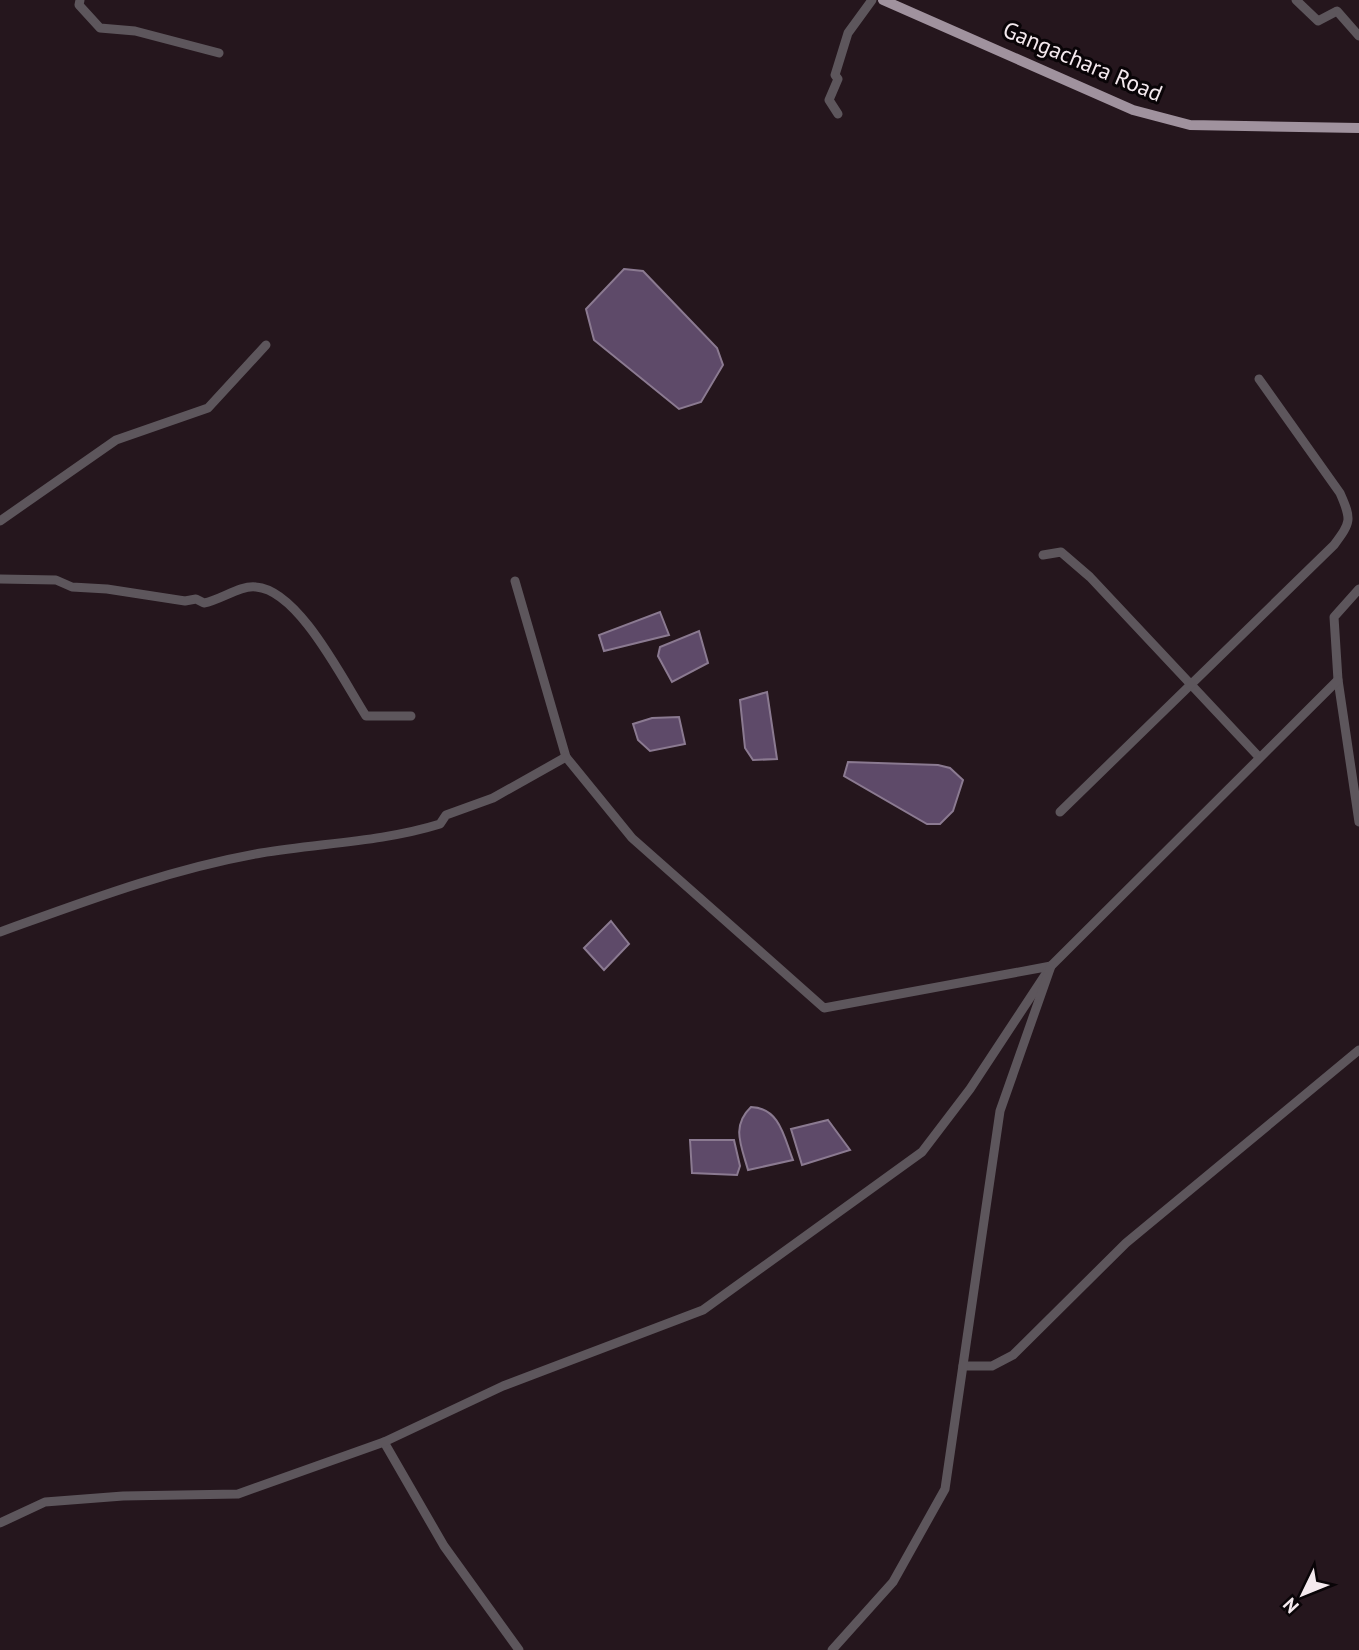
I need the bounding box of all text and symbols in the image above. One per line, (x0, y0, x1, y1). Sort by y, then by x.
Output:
street label: Gangachara Road (999, 14, 1167, 108)
north arrow (1268, 1559, 1338, 1629)
text: N (1278, 1593, 1304, 1618)

